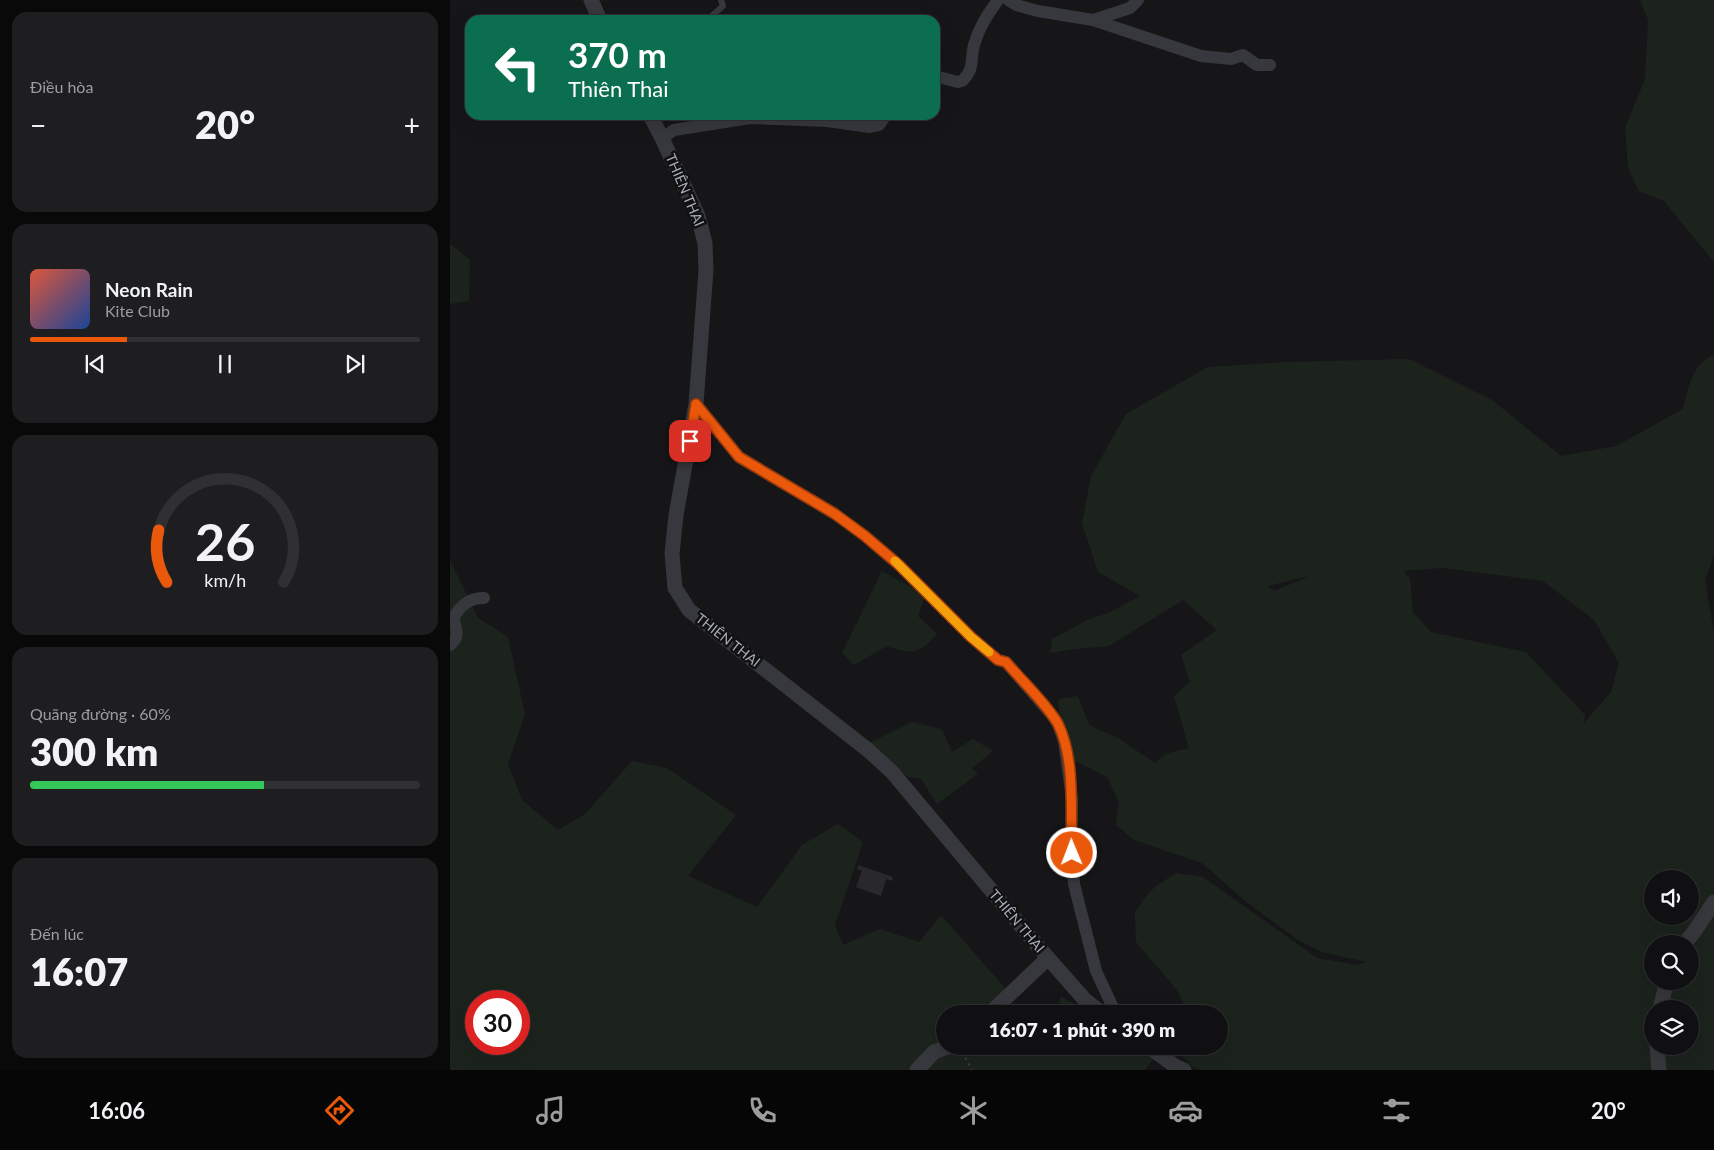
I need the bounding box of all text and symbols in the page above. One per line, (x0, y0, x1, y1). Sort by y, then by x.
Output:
text: 370 m (568, 33, 667, 75)
icon: left (485, 35, 550, 100)
text: Thiên Thai (568, 75, 669, 102)
text: Điều hòa (30, 77, 93, 96)
text: 20° (195, 101, 255, 147)
text: − (30, 108, 46, 142)
text: + (404, 108, 420, 142)
street label: THIÊN THAI (663, 151, 708, 229)
text: Neon Rain (105, 278, 193, 301)
text: Kite Club (105, 301, 170, 320)
icon: previous (81, 350, 109, 378)
icon: pause (211, 350, 239, 378)
icon: next (341, 350, 369, 378)
pin (669, 420, 711, 462)
icon: arrive (676, 427, 704, 455)
text: 26 (195, 510, 255, 572)
text: km/h (204, 569, 246, 591)
street label: THIÊN THAI (693, 609, 764, 670)
text: Quãng đường · 60% (30, 704, 171, 723)
text: 300 km (30, 728, 158, 774)
position arrow (1045, 826, 1097, 878)
map controls (1644, 870, 1699, 1055)
button: sound (1644, 870, 1699, 925)
street label: THIÊN THAI (986, 886, 1049, 956)
text: Đến lúc (30, 924, 84, 943)
button: search (1644, 935, 1699, 990)
text: 16:07 (30, 948, 128, 994)
speed limit sign: 30 (465, 990, 530, 1055)
button: layers (1644, 1000, 1699, 1055)
text: 16:07 · 1 phút · 390 m (989, 1018, 1175, 1041)
icon: directions (322, 1093, 357, 1128)
icon: music (533, 1093, 568, 1128)
icon: phone (745, 1093, 780, 1128)
icon: climate (956, 1093, 991, 1128)
icon: car (1168, 1093, 1203, 1128)
icon: filters (1379, 1093, 1414, 1128)
text: 16:06 (88, 1097, 145, 1124)
text: 20° (1591, 1097, 1626, 1124)

